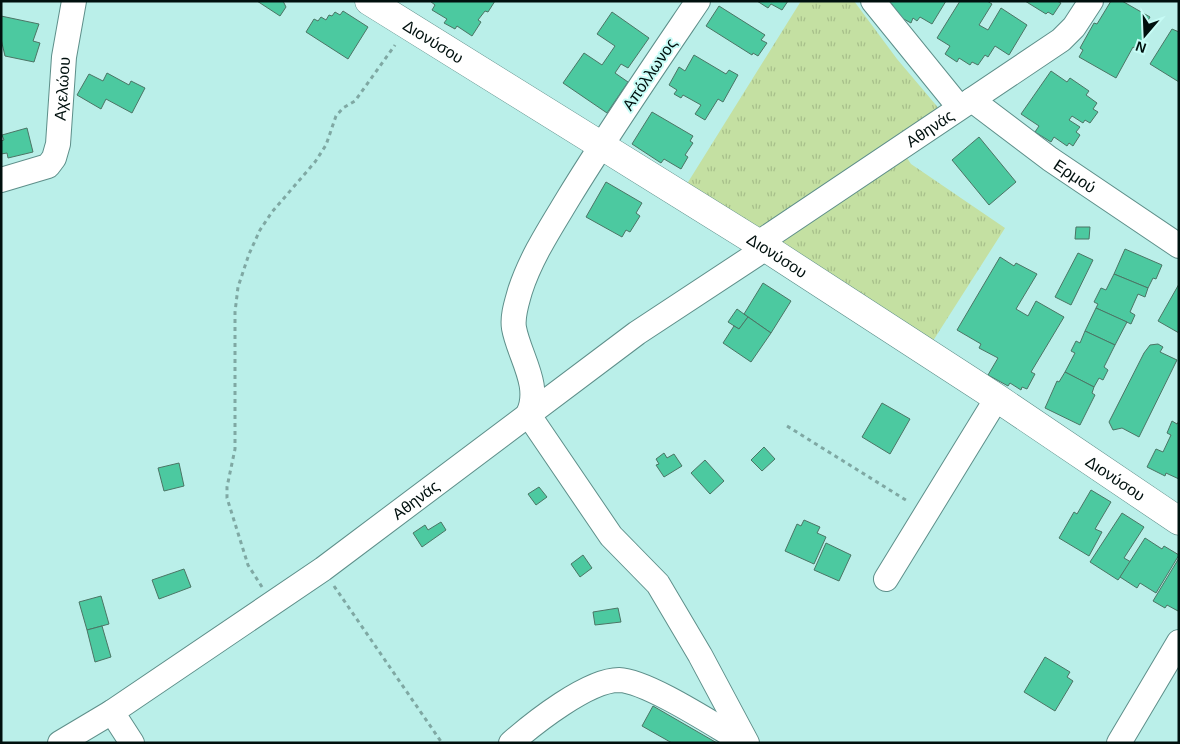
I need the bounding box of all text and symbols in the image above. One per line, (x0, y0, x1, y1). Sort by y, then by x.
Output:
north arrow (1120, 10, 1170, 60)
street label: Διονύσου (400, 17, 466, 67)
street label: Απόλλωνος (619, 35, 680, 114)
text: N (1133, 38, 1148, 57)
street label: Αχελώου (52, 56, 73, 121)
street label: Αθηνάς (903, 106, 957, 150)
street label: Ερμού (1051, 156, 1099, 196)
street label: Διονύσου (744, 230, 810, 281)
street label: Διονύσου (1083, 453, 1148, 504)
street label: Αθηνάς (389, 477, 442, 523)

